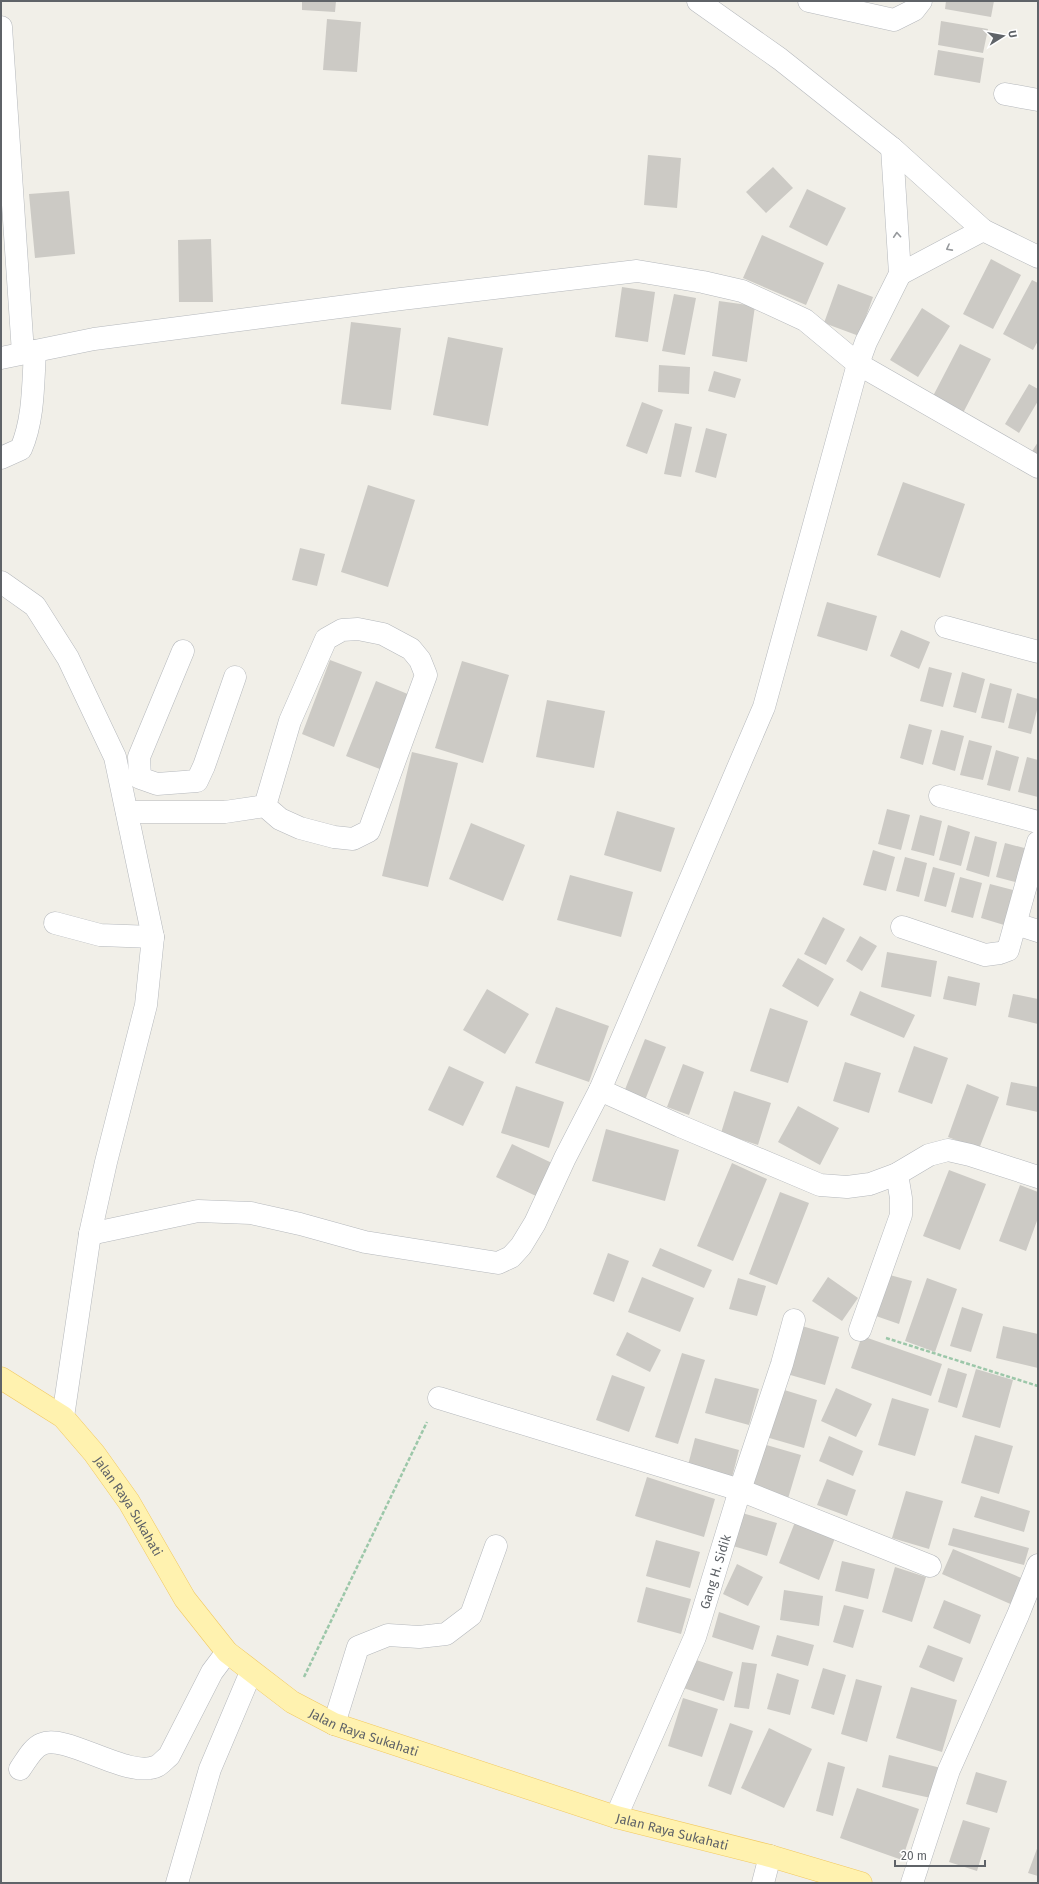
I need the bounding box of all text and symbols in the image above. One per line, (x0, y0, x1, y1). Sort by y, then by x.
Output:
north arrow (983, 16, 1023, 56)
text: U (1005, 29, 1019, 39)
one-way arrow (893, 232, 902, 238)
one-way arrow (945, 244, 953, 251)
street label: Jalan Raya Sukahati (91, 1453, 165, 1559)
street label: Gang H. Sidik (697, 1532, 734, 1611)
street label: Jalan Raya Sukahati (307, 1705, 420, 1759)
street label: Jalan Raya Sukahati (614, 1810, 730, 1853)
scale bar (895, 1842, 985, 1868)
text: 20 m (901, 1849, 927, 1863)

